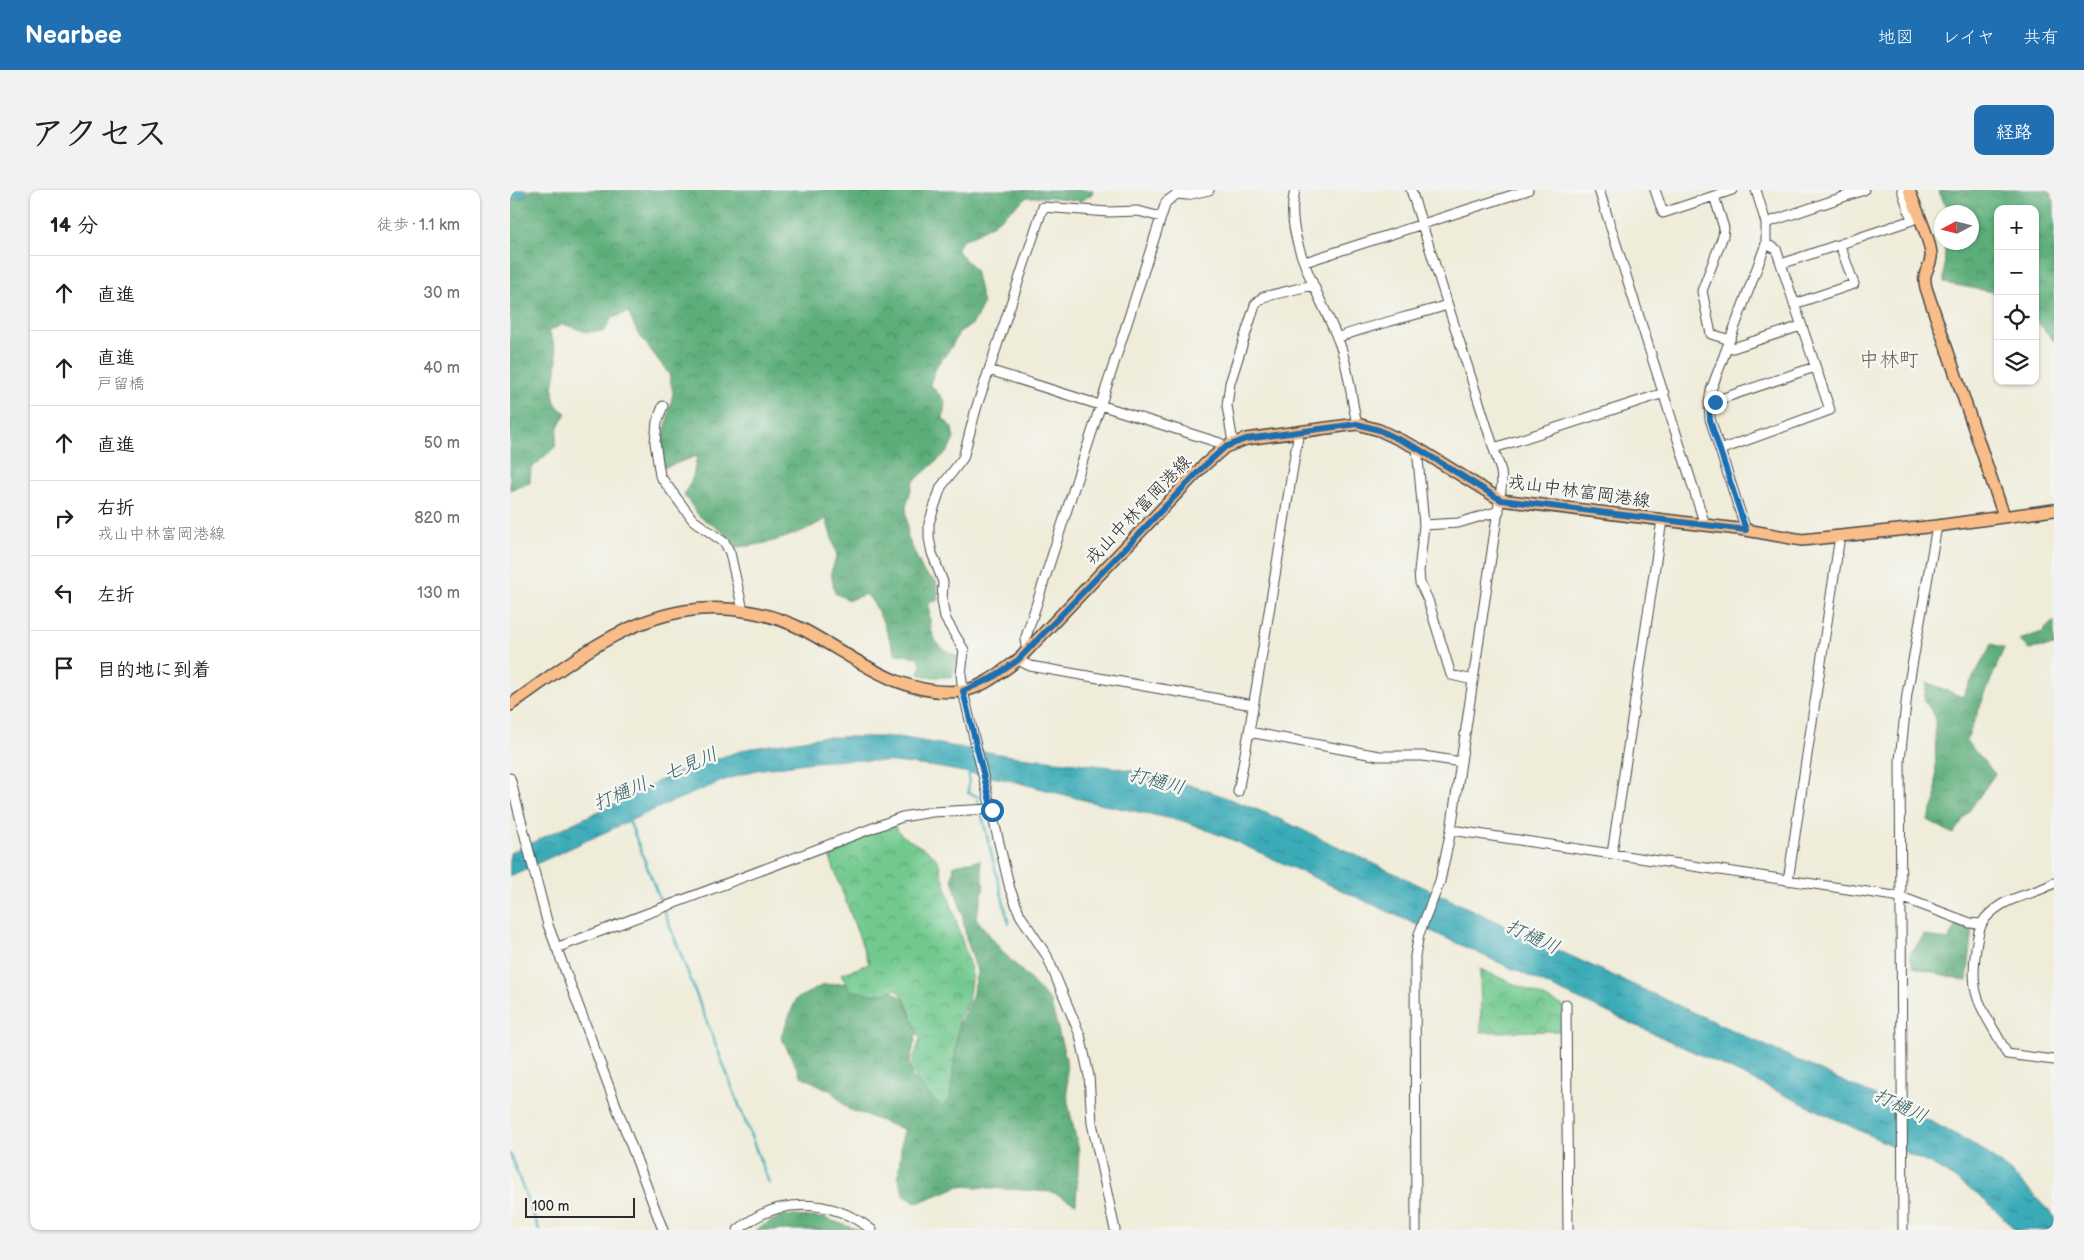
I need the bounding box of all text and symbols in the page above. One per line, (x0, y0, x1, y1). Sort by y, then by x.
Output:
text: Nearbee (25, 21, 122, 50)
text: 地図 (1878, 27, 1914, 48)
text: レイヤ (1942, 27, 1995, 48)
text: 共有 (2023, 27, 2059, 48)
button: 経路 (1974, 105, 2054, 155)
text: アクセス (30, 113, 168, 156)
north arrow (1934, 205, 1979, 250)
map controls (1994, 205, 2039, 385)
button: + (1994, 205, 2039, 250)
text: 14 分 (50, 213, 98, 238)
text: 徒歩 · 1.1 km (377, 216, 460, 235)
button: − (1994, 250, 2039, 295)
icon: ahead (50, 279, 78, 307)
text: 直進 (97, 284, 135, 307)
text: 30 m (423, 284, 460, 303)
button: locate (1994, 295, 2039, 340)
button: layers (1994, 340, 2039, 385)
text: 直進 (97, 347, 135, 370)
district label: 中林町 (1859, 348, 1919, 372)
icon: ahead (50, 354, 78, 382)
text: 40 m (423, 359, 460, 378)
text: 戸留橋 (97, 375, 145, 394)
route end (1704, 391, 1727, 414)
icon: ahead (50, 429, 78, 457)
text: 直進 (97, 434, 135, 457)
text: 50 m (424, 434, 460, 453)
street label: 戎山中林富岡港線 (1081, 451, 1196, 569)
street label: 戎山中林富岡港線 (1506, 471, 1652, 512)
text: 右折 (97, 497, 135, 520)
icon: right (50, 504, 78, 532)
text: 820 m (414, 509, 460, 528)
text: 戎山中林富岡港線 (97, 525, 225, 544)
icon: left (50, 579, 78, 607)
text: 左折 (97, 584, 135, 607)
text: 130 m (417, 584, 460, 603)
icon: arrive (50, 654, 78, 682)
text: 目的地に到着 (97, 659, 211, 682)
water label: 打樋川、七見川 (590, 743, 721, 816)
water label: 打樋川 (1126, 763, 1187, 800)
route start (981, 799, 1004, 822)
water label: 打樋川 (1502, 915, 1563, 960)
water label: 打樋川 (1870, 1084, 1931, 1129)
scale bar (525, 1195, 635, 1218)
text: 100 m (532, 1198, 569, 1215)

